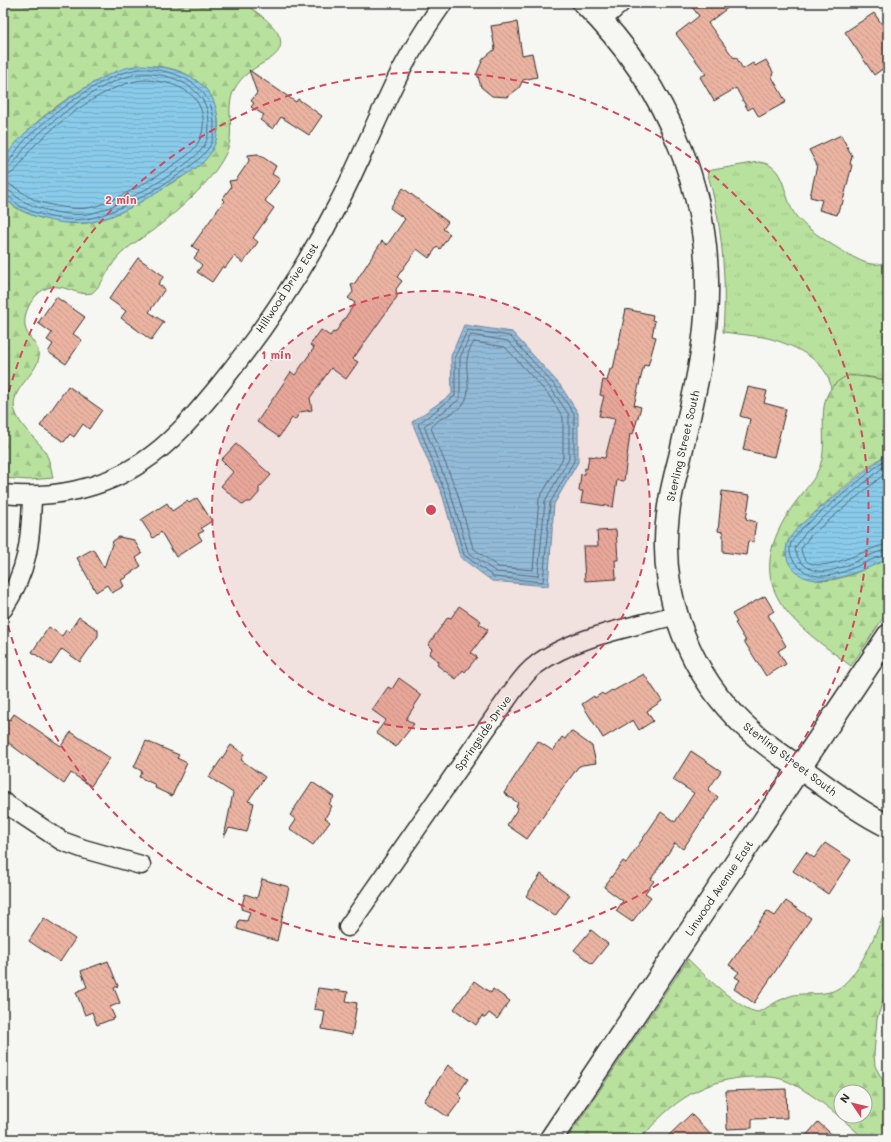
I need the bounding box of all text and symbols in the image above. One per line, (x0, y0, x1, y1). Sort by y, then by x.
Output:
text: 2 min (105, 191, 137, 207)
street label: Hillwood Drive East (252, 240, 321, 336)
text: 1 min (261, 346, 291, 362)
street label: Sterling Street South (662, 389, 703, 503)
centre of rings (424, 503, 438, 517)
street label: Springside Drive (451, 692, 514, 774)
street label: Sterling Street South (740, 718, 840, 799)
street label: Linwood Avenue East (681, 837, 756, 938)
north arrow (833, 1084, 873, 1124)
text: N (836, 1090, 853, 1106)

